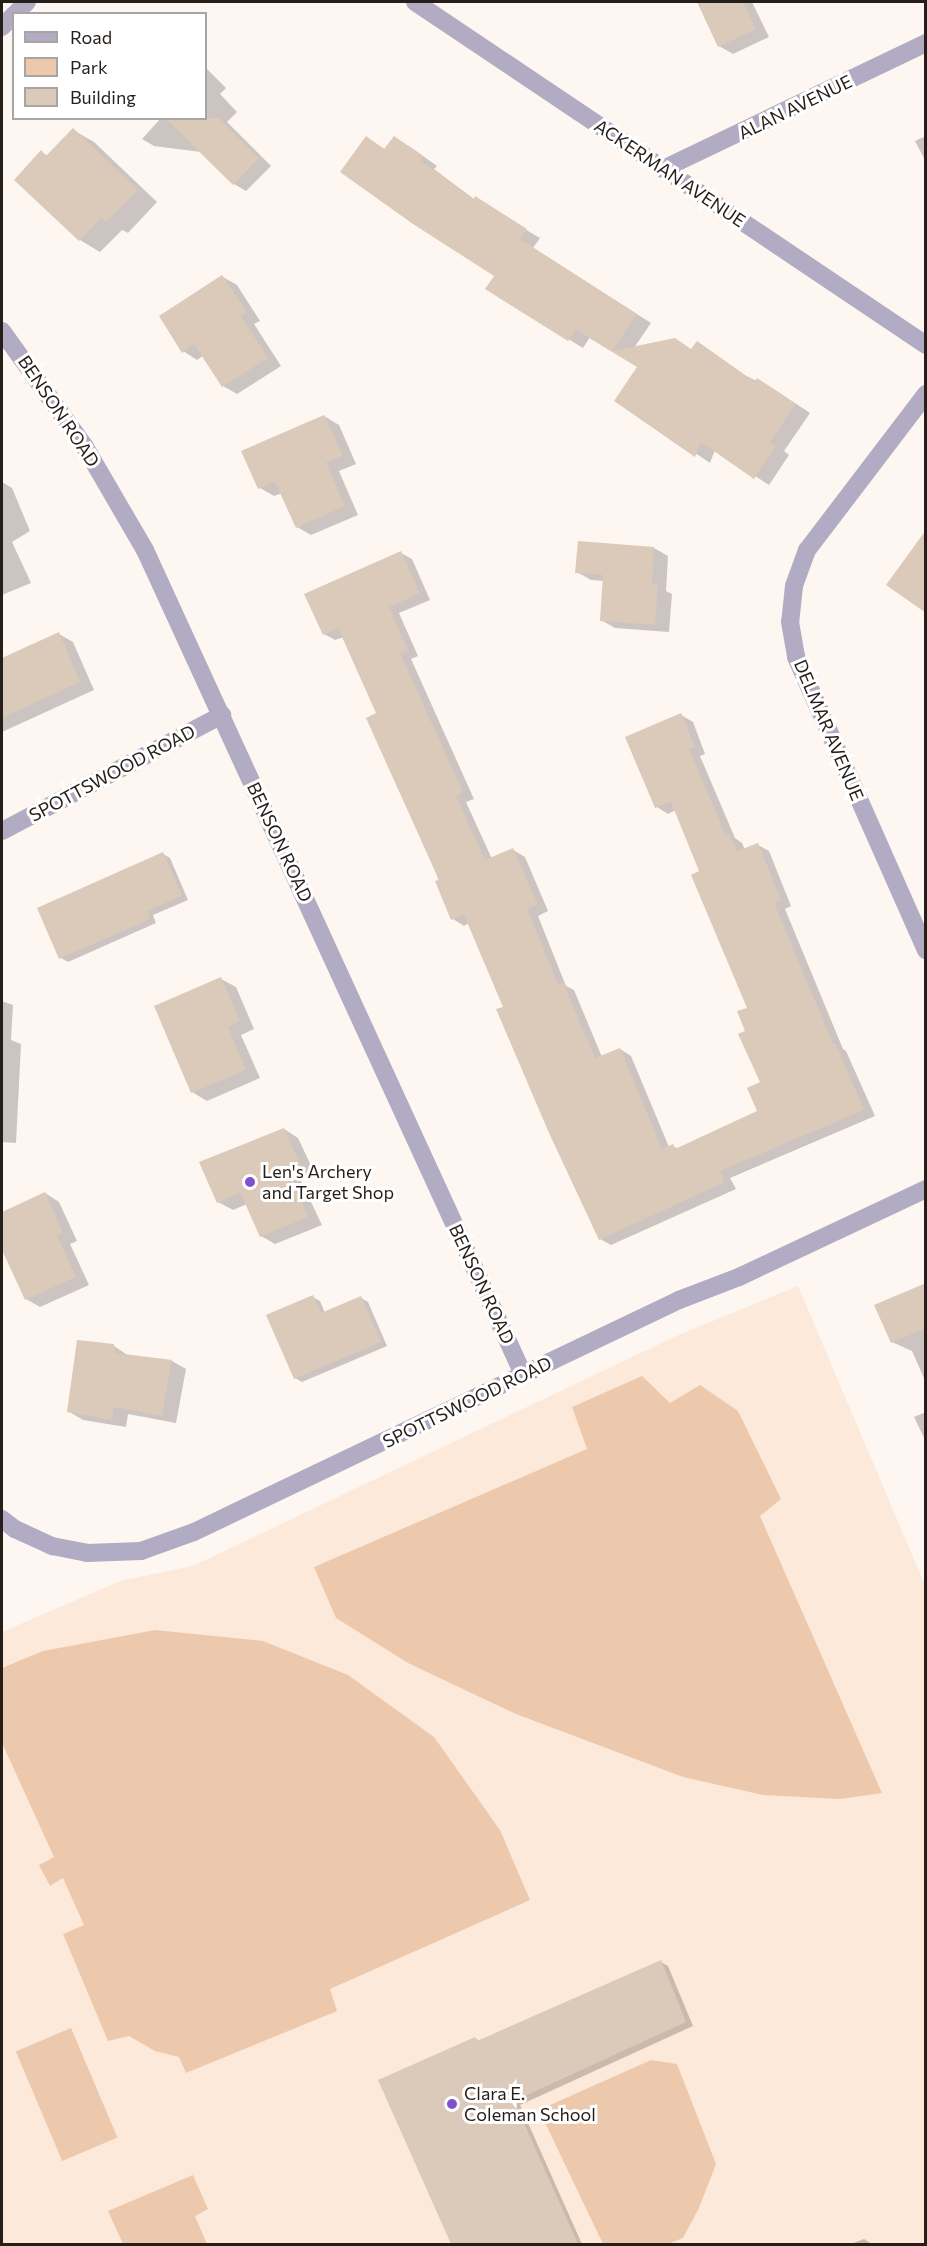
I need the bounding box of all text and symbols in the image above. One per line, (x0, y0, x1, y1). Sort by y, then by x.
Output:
legend (12, 12, 207, 120)
text: Road (70, 26, 112, 48)
text: Park (70, 56, 108, 78)
street label: ALAN AVENUE (735, 70, 855, 144)
text: Building (70, 86, 136, 108)
street label: ACKERMAN AVENUE (590, 114, 750, 232)
street label: BENSON ROAD (14, 351, 104, 471)
street label: DELMAR AVENUE (790, 656, 868, 804)
street label: SPOTTSWOOD ROAD (25, 720, 199, 826)
street label: BENSON ROAD (243, 779, 317, 905)
place label: Len's Archery and Target Shop (262, 1161, 394, 1204)
marker: Len's Archery and Target Shop (243, 1175, 257, 1189)
street label: BENSON ROAD (445, 1221, 519, 1347)
street label: SPOTTSWOOD ROAD (379, 1352, 555, 1452)
place label: Clara E. Coleman School (464, 2083, 596, 2126)
marker: Clara E. Coleman School (445, 2097, 459, 2111)

